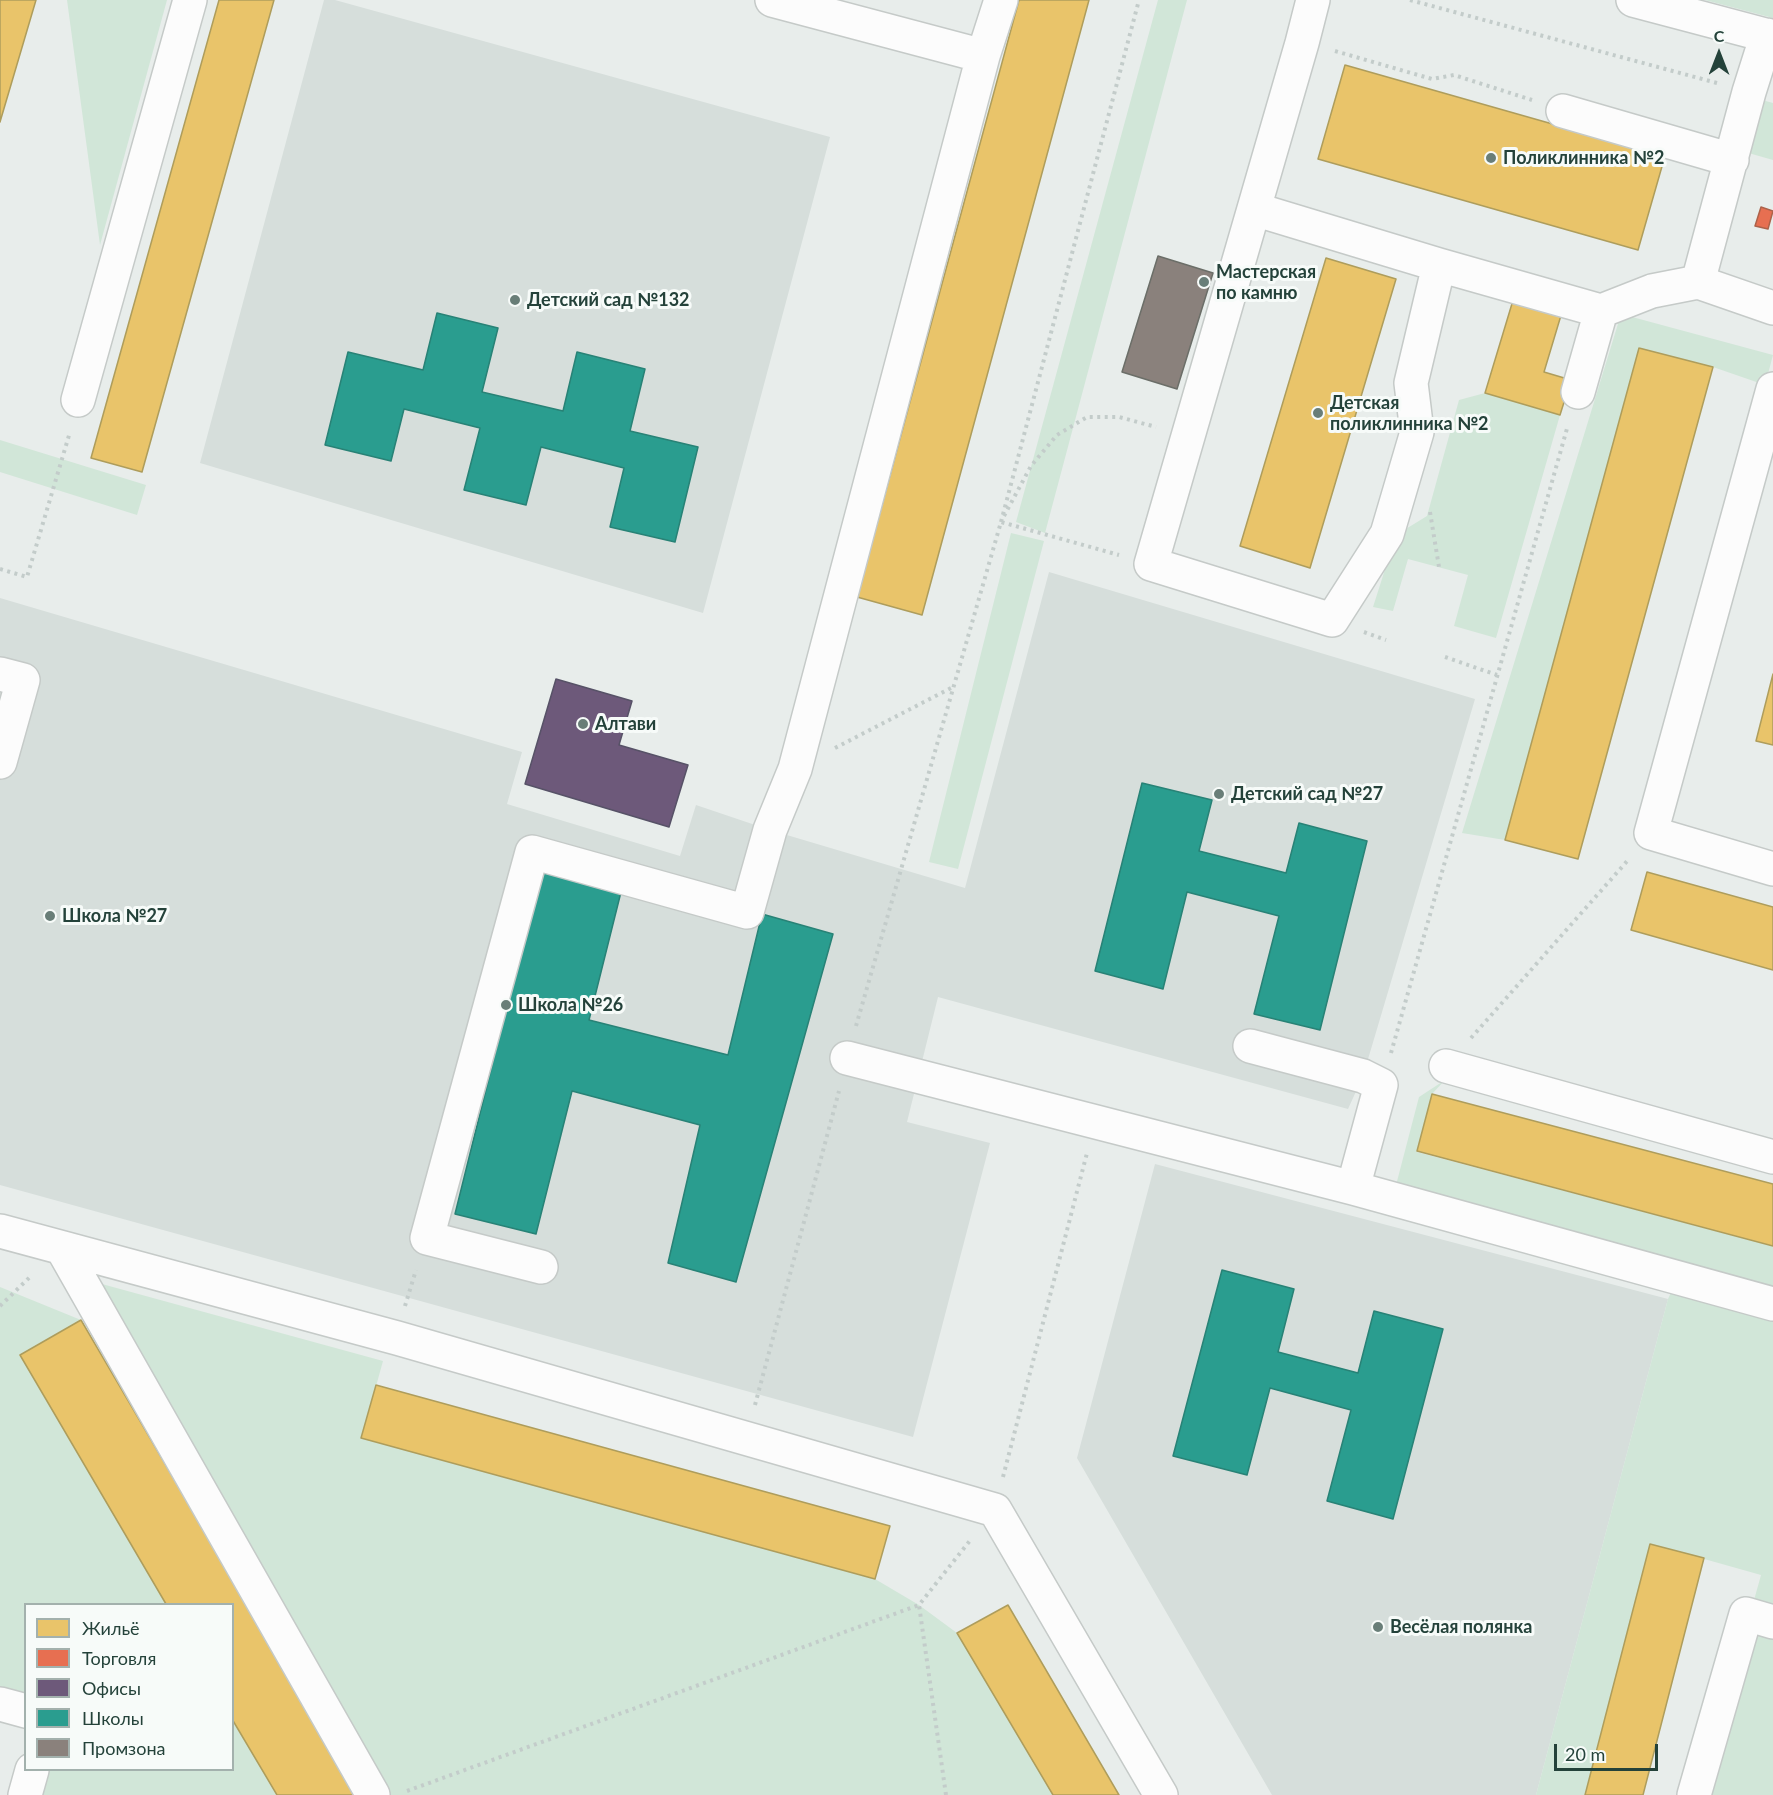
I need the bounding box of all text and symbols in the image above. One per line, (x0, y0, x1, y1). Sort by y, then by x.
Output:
north arrow (1689, 24, 1749, 84)
text: С (1714, 26, 1724, 45)
place label: Поликлинника №2 (1503, 147, 1664, 169)
marker: Поликлинника №2 (1484, 151, 1498, 165)
place label: Мастерская по камню (1216, 261, 1316, 304)
marker: Мастерская по камню (1197, 275, 1211, 289)
place label: Детский сад №132 (527, 289, 690, 311)
marker: Детский сад №132 (508, 293, 522, 307)
place label: Детская поликлинника №2 (1330, 392, 1489, 434)
marker: Детская поликлинника №2 (1311, 406, 1325, 420)
place label: Алтави (595, 713, 656, 735)
marker: Алтави (576, 717, 590, 731)
place label: Детский сад №27 (1231, 783, 1383, 805)
marker: Детский сад №27 (1212, 787, 1226, 801)
place label: Школа №27 (62, 905, 167, 927)
marker: Школа №27 (43, 909, 57, 923)
place label: Школа №26 (518, 994, 623, 1016)
marker: Школа №26 (499, 998, 513, 1012)
legend (24, 1603, 234, 1771)
place label: Весёлая полянка (1390, 1616, 1532, 1638)
text: Жильё (82, 1617, 140, 1639)
marker: Весёлая полянка (1371, 1620, 1385, 1634)
text: Торговля (82, 1647, 156, 1669)
text: Офисы (82, 1677, 141, 1699)
text: Школы (82, 1707, 144, 1729)
scale bar (1557, 1732, 1660, 1770)
text: Промзона (82, 1737, 165, 1759)
text: 20 m (1565, 1743, 1605, 1765)

